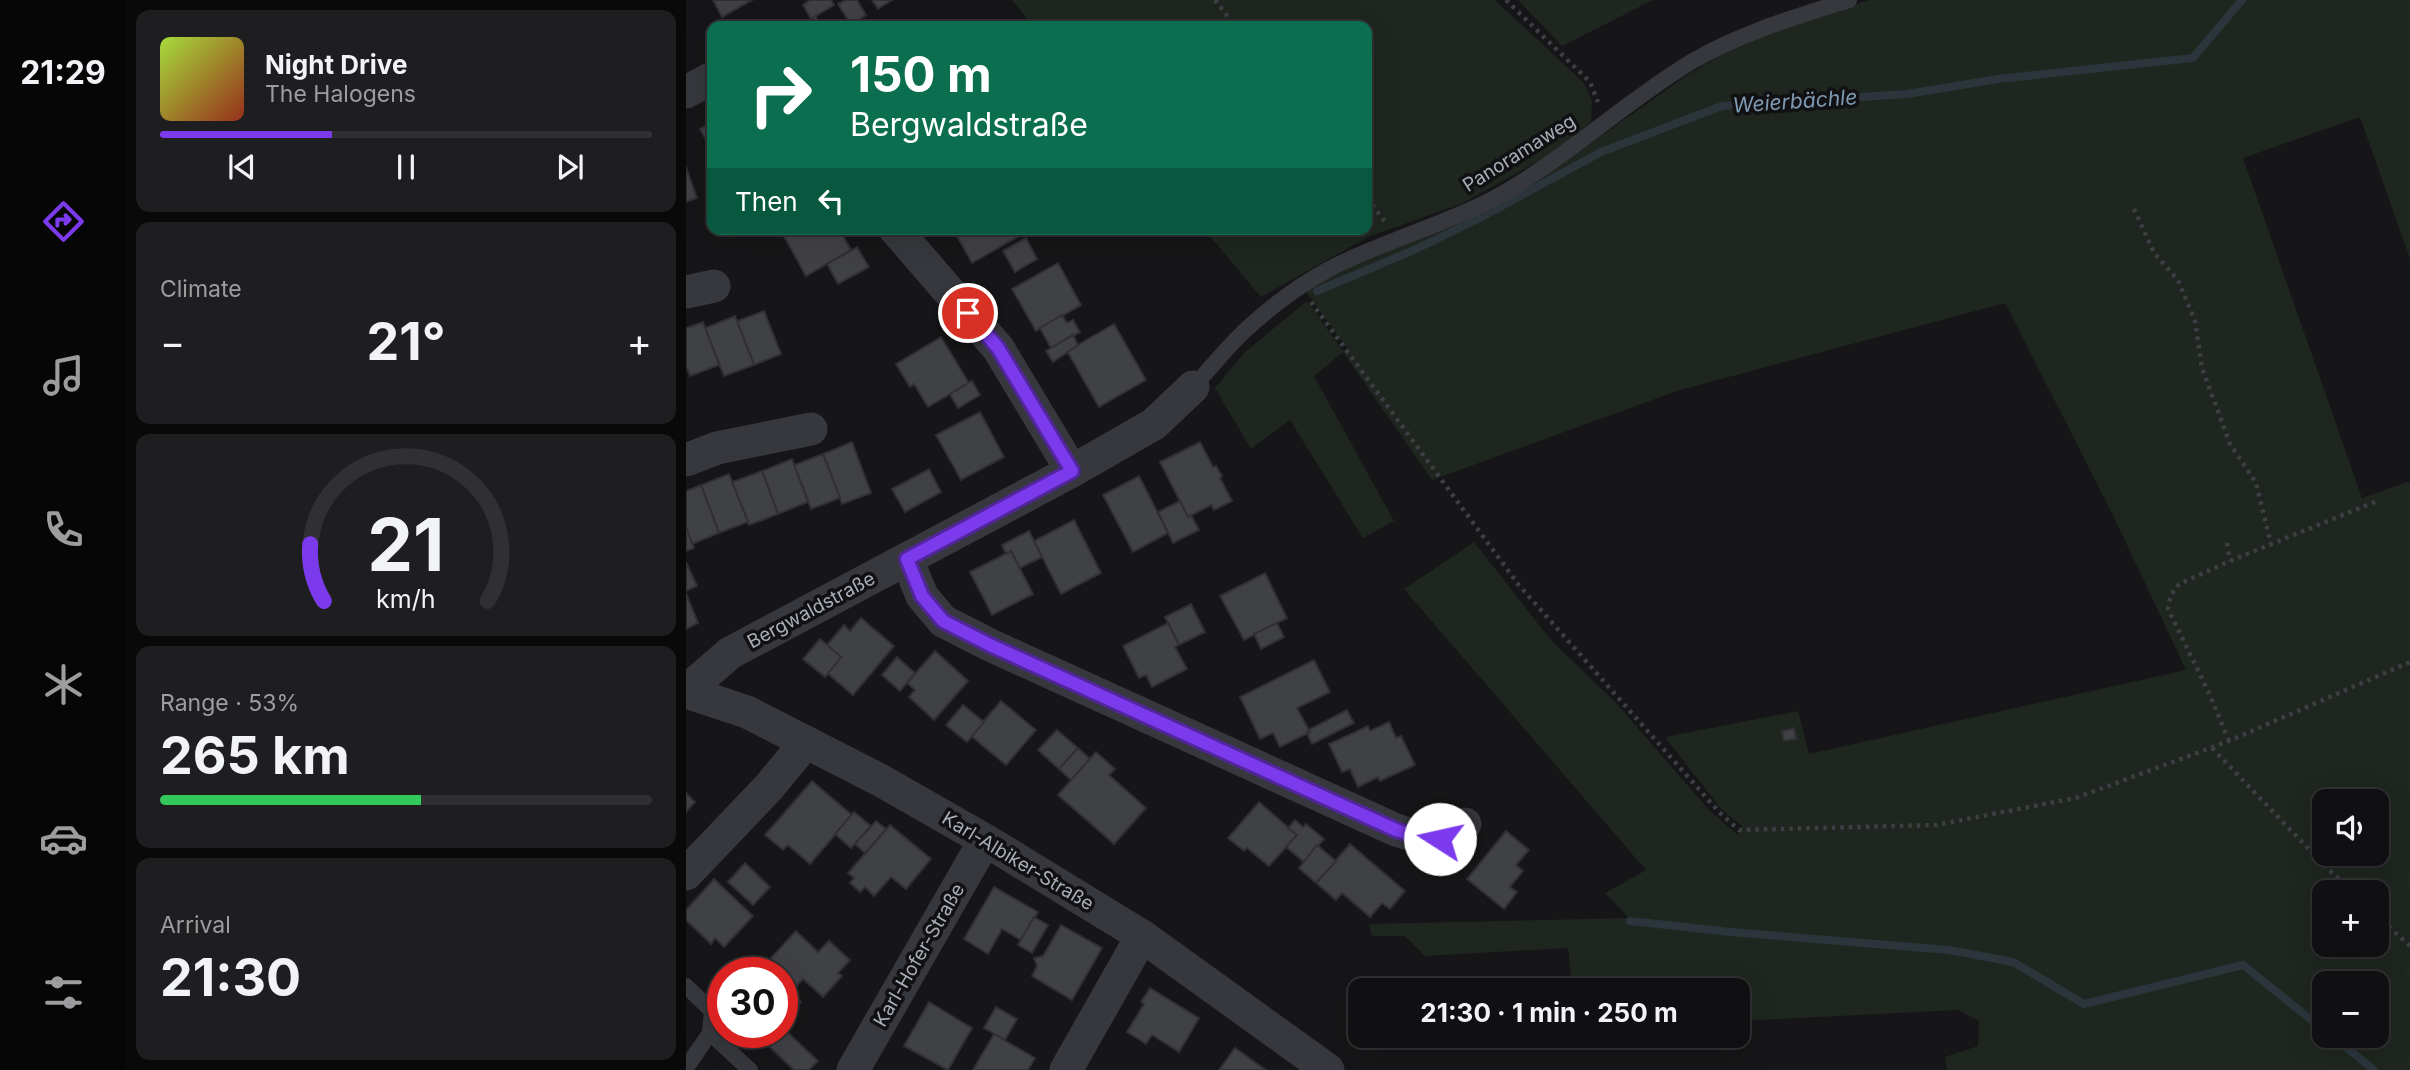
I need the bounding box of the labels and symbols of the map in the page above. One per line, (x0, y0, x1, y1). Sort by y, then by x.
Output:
water label: Weierbächle (1732, 84, 1858, 118)
street label: Panoramaweg (1458, 109, 1580, 197)
pin (938, 283, 998, 343)
street label: Bergwaldstraße (743, 567, 879, 653)
position arrow (1403, 802, 1477, 876)
street label: Karl-Albiker-Straße (938, 807, 1098, 915)
street label: Karl-Hofer-Straße (869, 879, 969, 1031)
speed limit sign: 30 (707, 957, 798, 1048)

